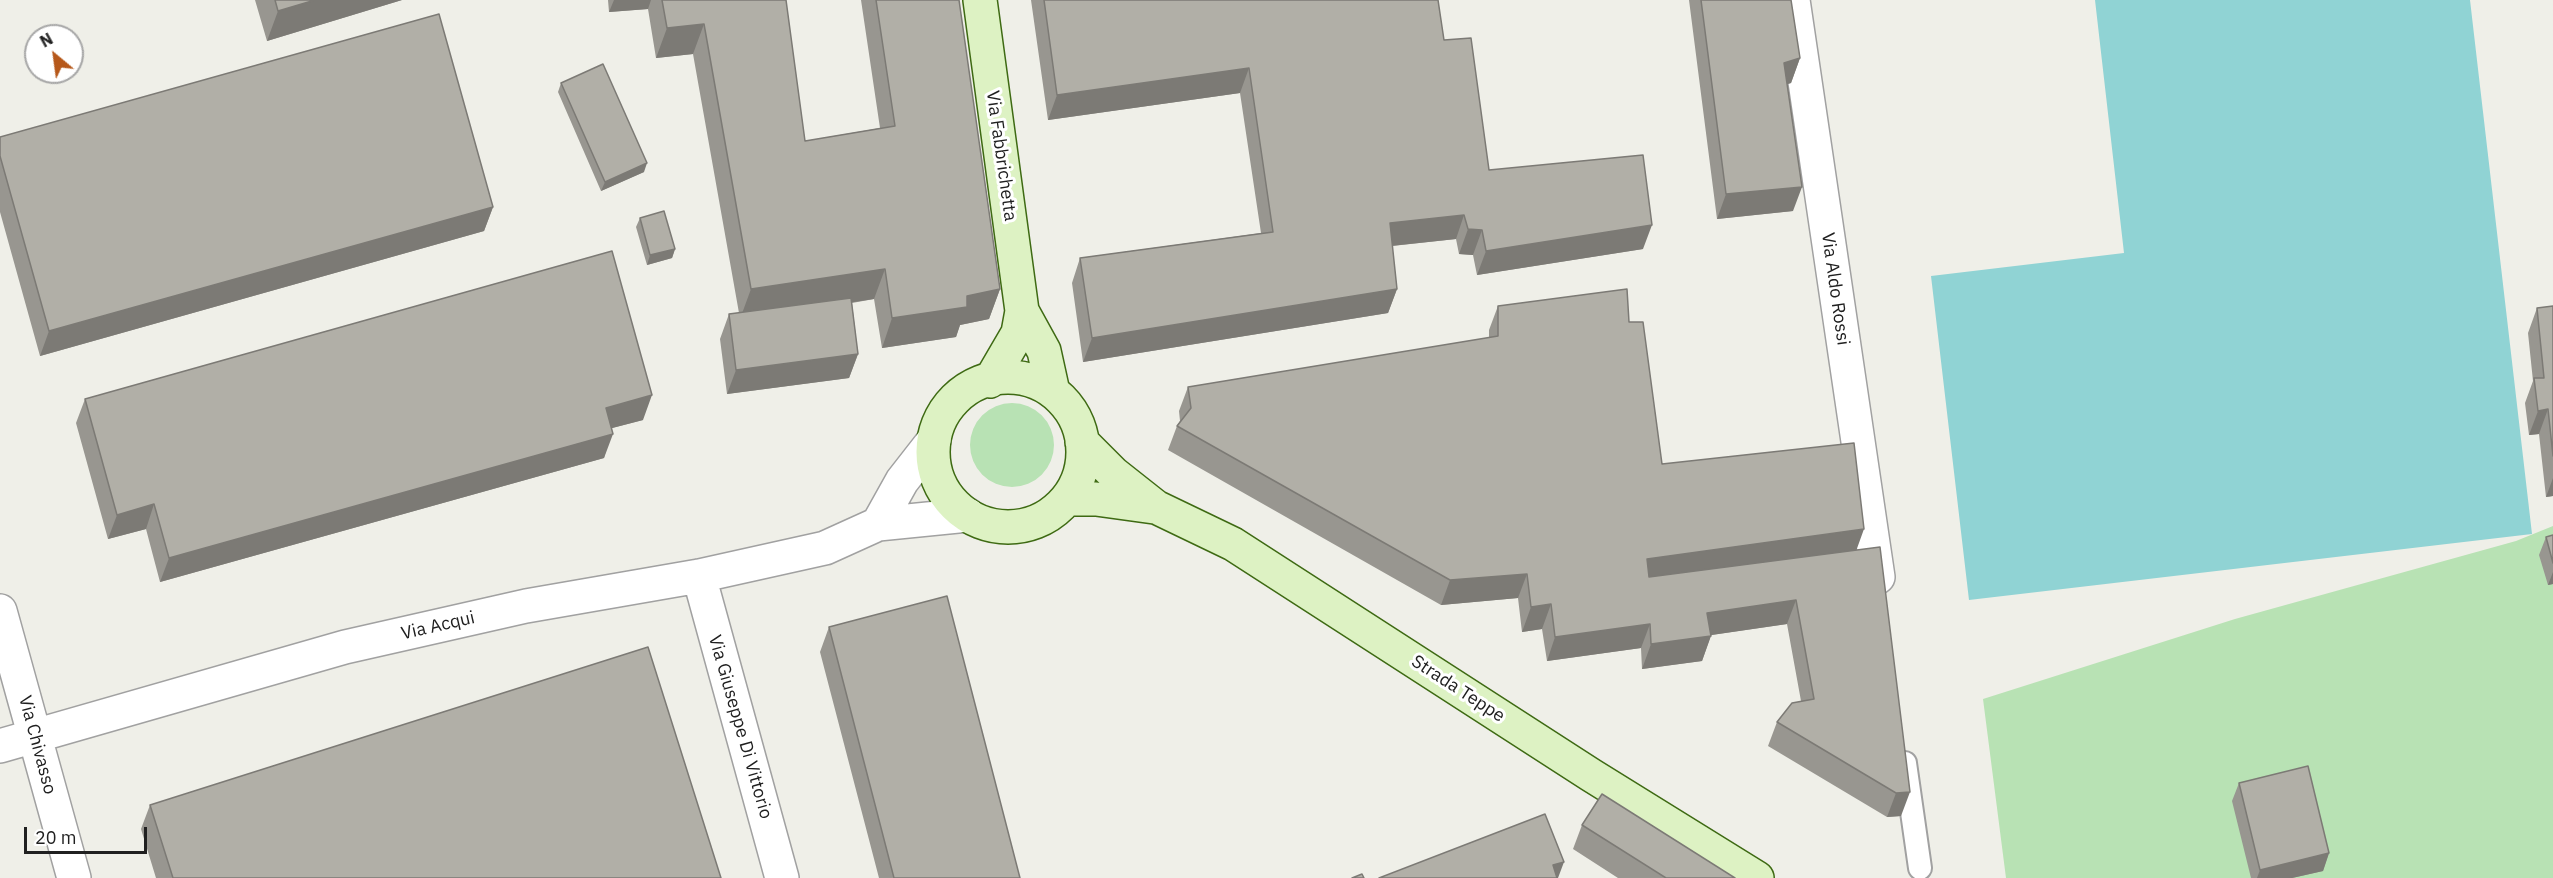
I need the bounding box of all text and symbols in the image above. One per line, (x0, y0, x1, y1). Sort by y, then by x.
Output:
north arrow (24, 24, 84, 84)
text: N (36, 28, 56, 52)
street label: Via Fabbrichetta (981, 89, 1021, 223)
street label: Via Aldo Rossi (1816, 231, 1854, 347)
street label: Via Acqui (399, 607, 477, 645)
street label: Via Giuseppe Di Vittorio (703, 633, 777, 821)
street label: Strada Teppe (1407, 651, 1509, 727)
street label: Via Chivasso (13, 693, 61, 797)
scale bar (27, 815, 150, 853)
text: 20 m (35, 826, 77, 849)

